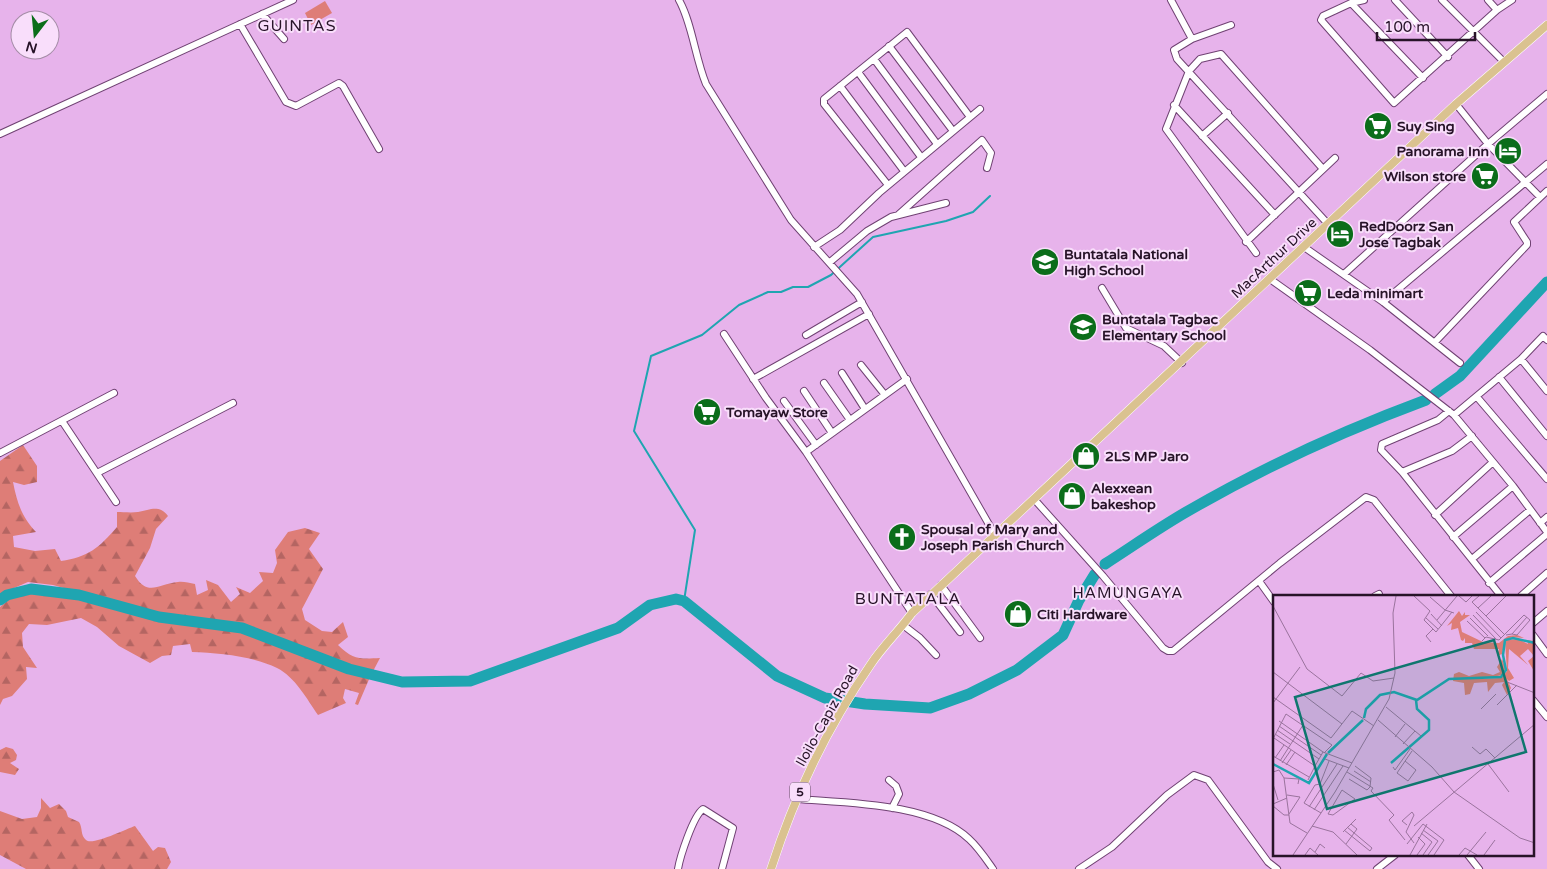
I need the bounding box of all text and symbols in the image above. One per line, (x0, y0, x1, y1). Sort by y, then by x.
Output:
north arrow (10, 10, 60, 60)
scale bar (1377, 10, 1474, 42)
district label: GUINTAS (257, 16, 337, 36)
text: 100 m (1384, 18, 1430, 36)
text: N (24, 37, 39, 57)
supermarket icon: Suy Sing (1363, 111, 1393, 141)
place label: Suy Sing (1397, 118, 1455, 135)
hotel icon: Panorama Inn (1493, 136, 1523, 166)
place label: Panorama Inn (1397, 143, 1489, 160)
supermarket icon: Wilson store (1470, 161, 1500, 191)
place label: Wilson store (1384, 168, 1466, 185)
street label: MacArthur Drive (1228, 214, 1320, 302)
place label: RedDoorz San Jose Tagbak (1358, 218, 1454, 251)
hotel icon: RedDoorz San Jose Tagbak (1325, 219, 1355, 249)
place label: Buntatala National High School (1064, 246, 1188, 279)
school or university icon: Buntatala National High School (1030, 247, 1060, 277)
supermarket icon: Leda minimart (1293, 278, 1323, 308)
place label: Leda minimart (1327, 285, 1424, 302)
place label: Buntatala Tagbac Elementary School (1102, 311, 1226, 344)
school or university icon: Buntatala Tagbac Elementary School (1068, 312, 1098, 342)
supermarket icon: Tomayaw Store (692, 397, 722, 427)
place label: Tomayaw Store (725, 404, 828, 421)
shop icon: 2LS MP Jaro (1071, 441, 1101, 471)
place label: 2LS MP Jaro (1105, 448, 1189, 465)
place label: Alexxean bakeshop (1091, 480, 1156, 513)
shop icon: Alexxean bakeshop (1057, 481, 1087, 511)
place label: Spousal of Mary and Joseph Parish Church (920, 521, 1064, 554)
church icon: Spousal of Mary and Joseph Parish Church (887, 522, 917, 552)
district label: HAMUNGAYA (1073, 584, 1183, 602)
district label: BUNTATALA (855, 589, 961, 609)
inset map (1273, 595, 1534, 856)
shop icon: Citi Hardware (1003, 599, 1033, 629)
place label: Citi Hardware (1037, 606, 1127, 623)
street label: Iloilo-Capiz Road (792, 663, 862, 769)
road number: 5 (790, 782, 810, 802)

